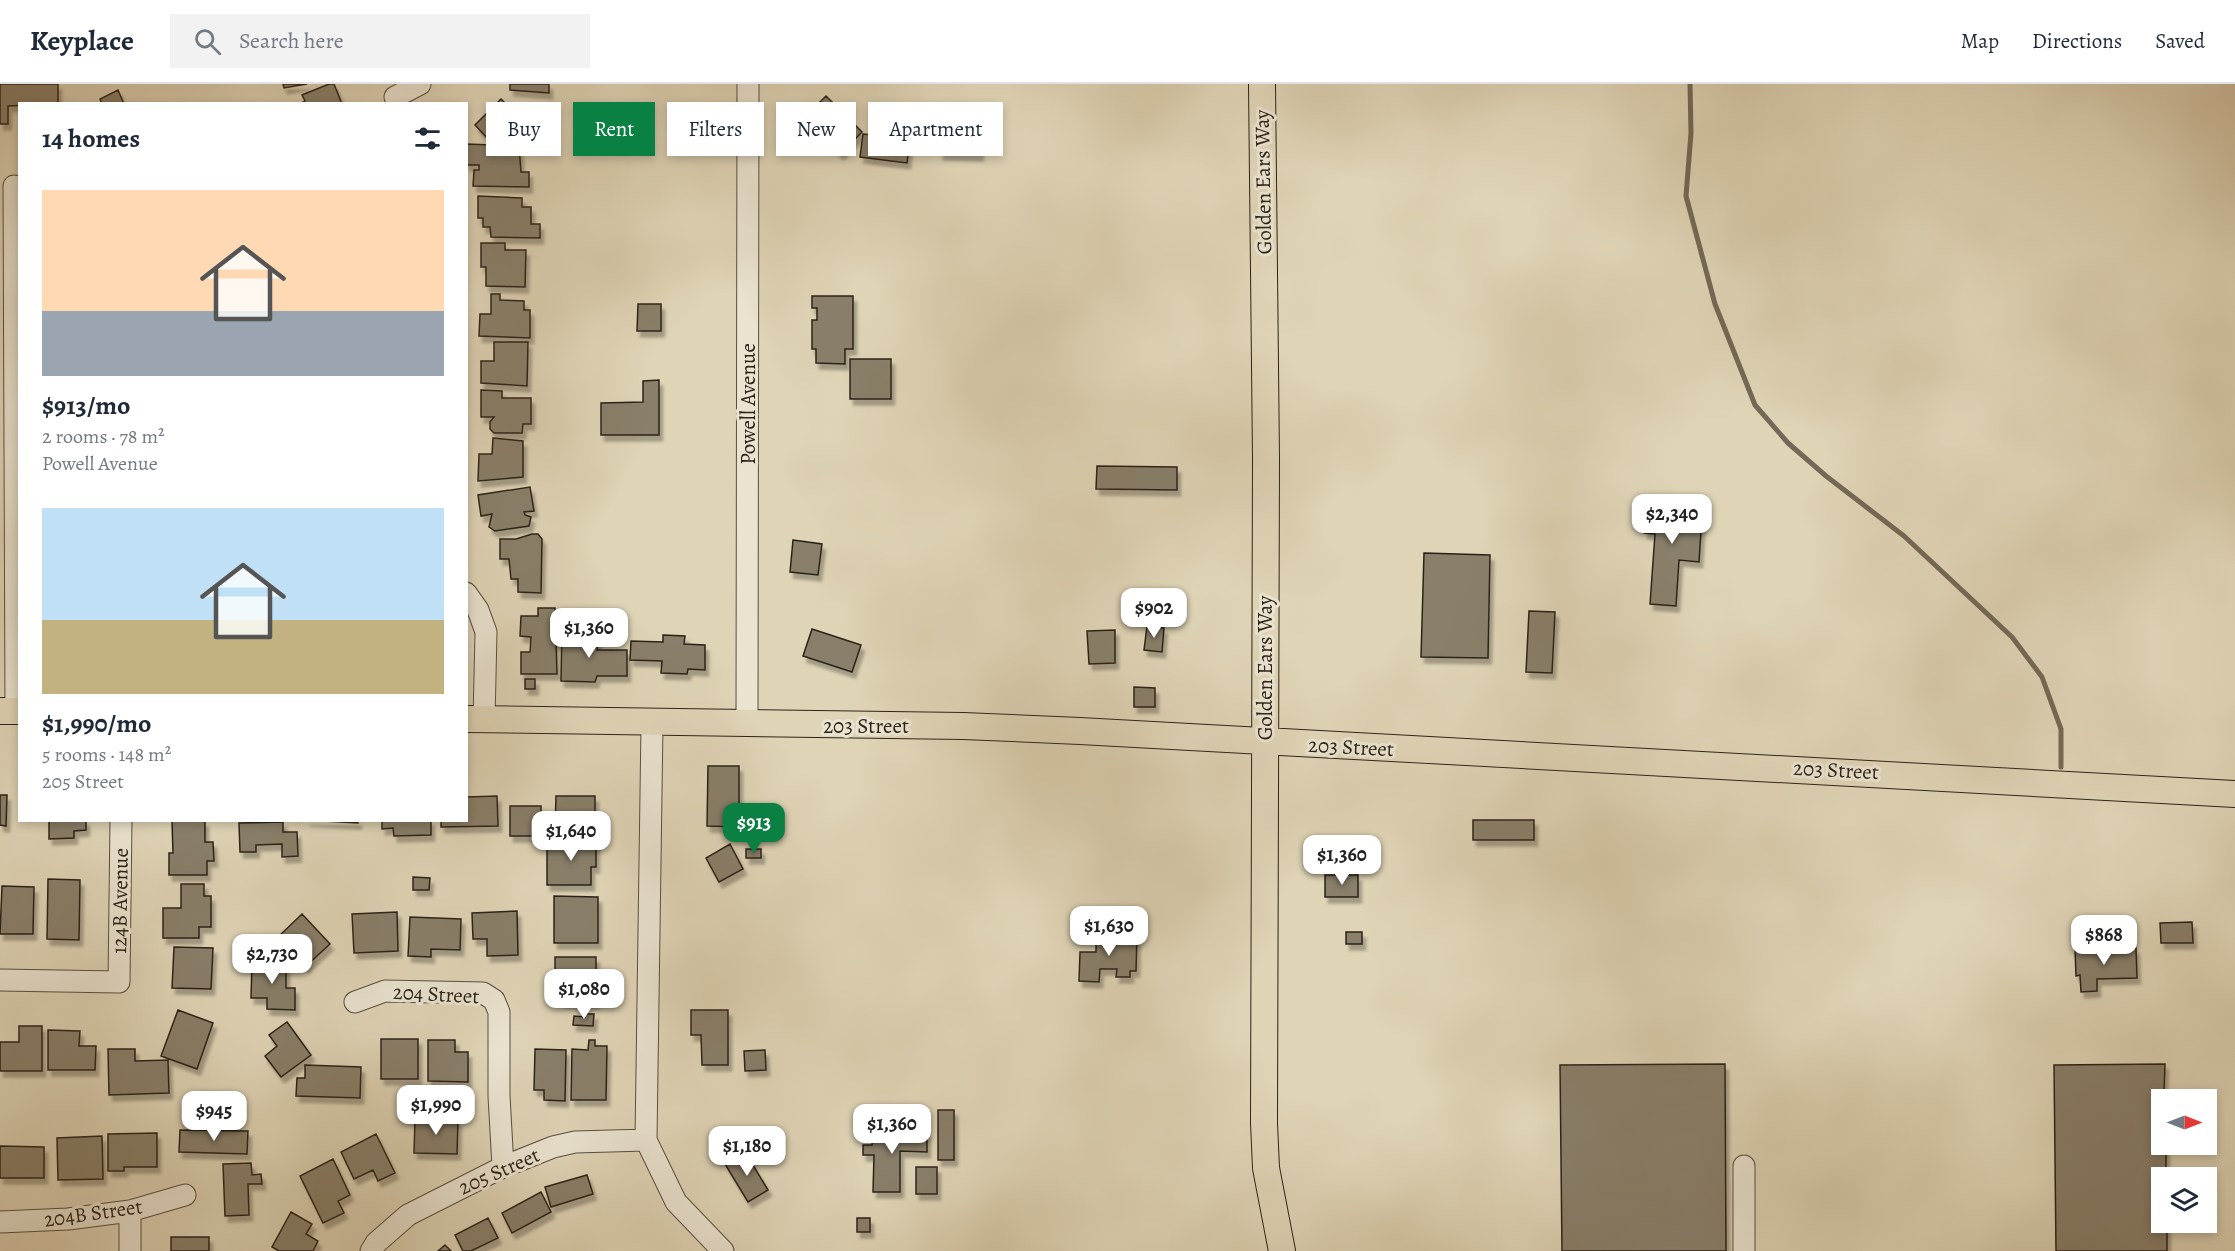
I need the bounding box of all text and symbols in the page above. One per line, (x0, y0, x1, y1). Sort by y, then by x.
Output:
search box (170, 14, 590, 68)
text: Keyplace (30, 22, 134, 60)
icon: search (191, 25, 224, 58)
text: Search here (239, 26, 344, 56)
text: Map (1961, 27, 1999, 55)
text: Directions (2032, 27, 2122, 55)
text: Saved (2155, 27, 2205, 55)
chip: Buy (486, 102, 561, 156)
chip: Rent (573, 102, 655, 156)
chip: Filters (667, 102, 764, 156)
chip: New (776, 102, 856, 156)
chip: Apartment (868, 102, 1003, 156)
street label: Golden Ears Way (1248, 109, 1278, 255)
text: 14 homes (42, 121, 140, 156)
icon: filters (411, 122, 444, 155)
icon: home (189, 229, 297, 337)
street label: Powell Avenue (734, 343, 762, 465)
text: $913/mo (42, 388, 130, 423)
text: 2 rooms · 78 m² (42, 423, 165, 450)
text: Powell Avenue (42, 450, 158, 477)
pin: $2,340 (1623, 494, 1721, 545)
text: $2,340 (1646, 500, 1698, 527)
icon: home (189, 547, 297, 655)
pin: $902 (1118, 588, 1190, 639)
text: $902 (1135, 594, 1173, 621)
street label: Golden Ears Way (1251, 595, 1279, 740)
pin: $1,360 (540, 608, 638, 659)
text: $1,360 (564, 614, 614, 641)
text: $1,990/mo (42, 706, 151, 741)
street label: 203 Street (823, 712, 909, 740)
street label: 203 Street (1307, 731, 1395, 763)
text: 5 rooms · 148 m² (42, 741, 171, 768)
street label: 203 Street (1792, 754, 1880, 786)
text: 205 Street (42, 768, 124, 795)
pin: $913 (718, 803, 790, 854)
text: $913 (737, 809, 771, 836)
pin: $1,640 (522, 811, 620, 862)
text: $1,640 (546, 817, 596, 844)
pin: $1,360 (1293, 835, 1391, 886)
text: $1,360 (1317, 841, 1367, 868)
street label: 124B Avenue (105, 848, 135, 954)
pin: $1,630 (1060, 906, 1158, 957)
text: $1,630 (1084, 912, 1134, 939)
pin: $868 (2068, 915, 2140, 966)
text: $868 (2085, 921, 2123, 948)
pin: $2,730 (223, 934, 321, 985)
text: $2,730 (246, 940, 298, 967)
pin: $1,080 (535, 969, 633, 1020)
text: $1,080 (558, 975, 610, 1002)
street label: 204 Street (392, 978, 480, 1010)
pin: $1,990 (387, 1085, 485, 1136)
north arrow (2151, 1089, 2217, 1155)
map controls (2151, 1089, 2217, 1233)
pin: $945 (178, 1091, 250, 1142)
text: $1,990 (411, 1091, 461, 1118)
text: $945 (196, 1097, 232, 1124)
pin: $1,360 (843, 1104, 941, 1155)
text: $1,360 (867, 1110, 917, 1137)
pin: $1,180 (698, 1126, 796, 1177)
text: $1,180 (723, 1132, 771, 1159)
street label: 205 Street (454, 1141, 544, 1201)
button: layers (2151, 1167, 2217, 1233)
street label: 204B Street (42, 1192, 144, 1234)

